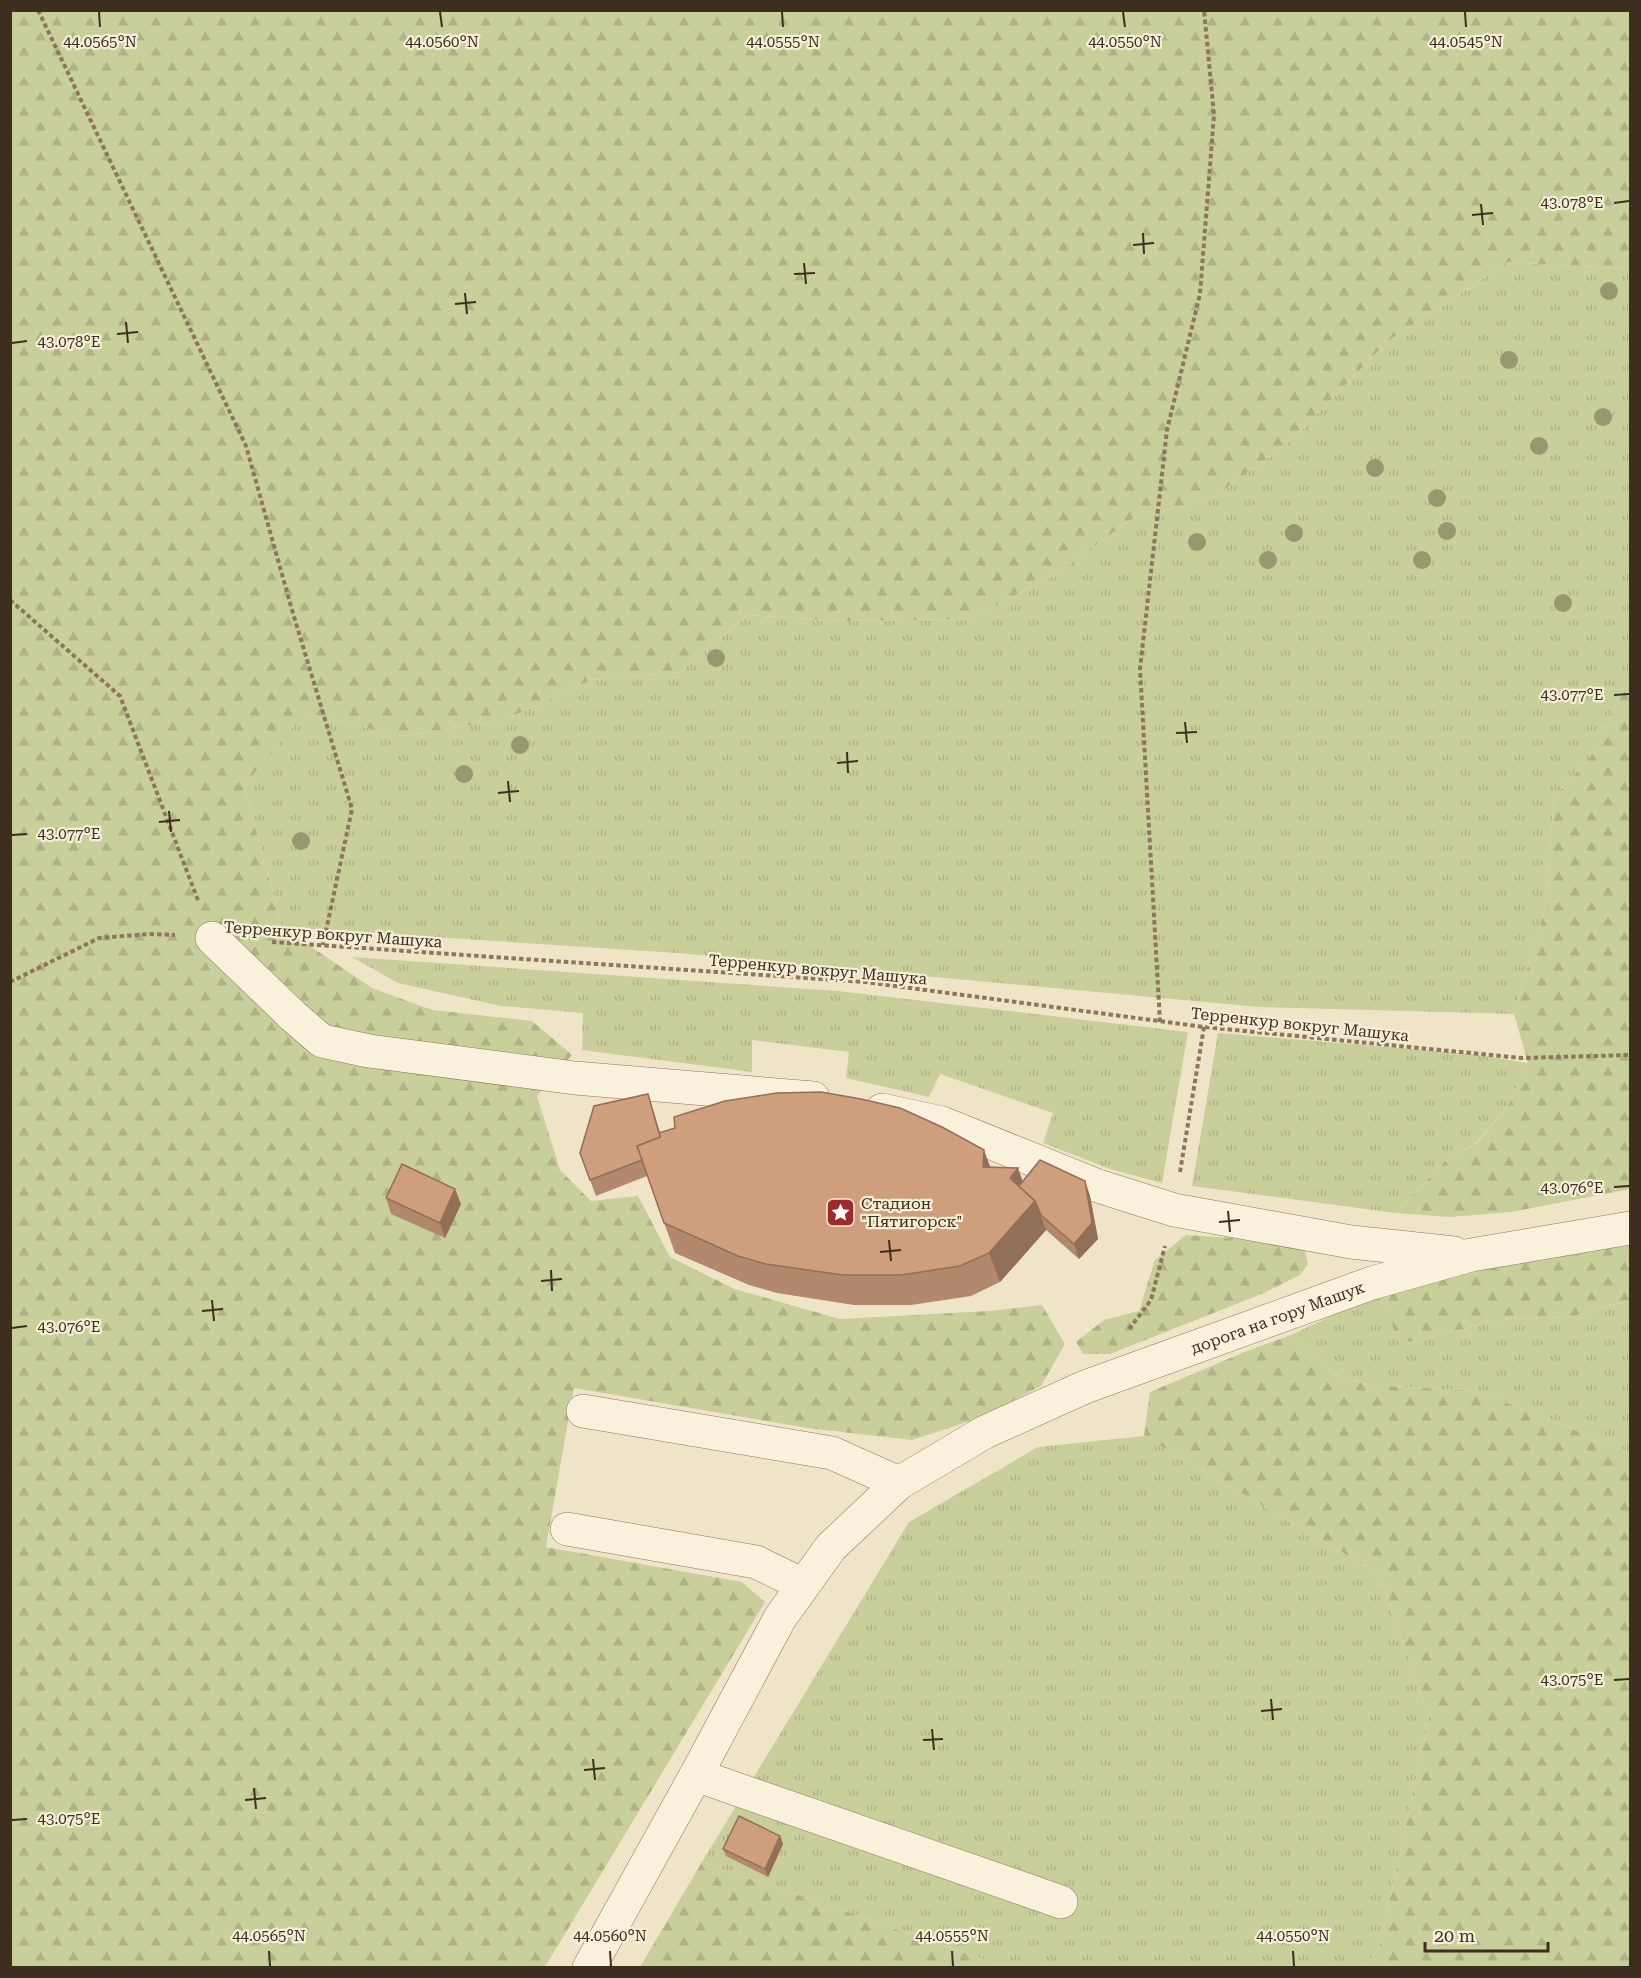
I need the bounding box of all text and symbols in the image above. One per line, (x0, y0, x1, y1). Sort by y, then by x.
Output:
text: 44.0565°N (63, 33, 137, 51)
text: 44.0560°N (405, 33, 479, 51)
text: 44.0555°N (746, 33, 820, 51)
text: 44.0550°N (1088, 33, 1162, 51)
text: 44.0545°N (1429, 33, 1503, 51)
text: 43.078°E (1541, 194, 1603, 212)
text: 43.078°E (38, 333, 100, 351)
text: 43.077°E (1541, 686, 1603, 704)
text: 43.077°E (38, 825, 100, 843)
street label: Терренкур вокруг Машука (223, 917, 443, 952)
street label: Терренкур вокруг Машука (708, 950, 928, 989)
street label: Терренкур вокруг Машука (1190, 1004, 1410, 1045)
text: 43.076°E (1541, 1179, 1603, 1197)
place label: Стадион "Пятигорск" (861, 1194, 962, 1231)
place icon: Стадион "Пятигорск" (824, 1196, 856, 1228)
street label: дорога на гору Машук (1188, 1277, 1367, 1358)
text: 43.076°E (38, 1318, 100, 1336)
text: 43.075°E (1541, 1671, 1603, 1689)
text: 43.075°E (38, 1810, 100, 1828)
scale bar (1425, 1915, 1548, 1953)
text: 20 m (1434, 1925, 1475, 1946)
text: 44.0565°N (232, 1927, 306, 1945)
text: 44.0560°N (573, 1927, 647, 1945)
text: 44.0555°N (915, 1927, 989, 1945)
text: 44.0550°N (1256, 1927, 1330, 1945)

